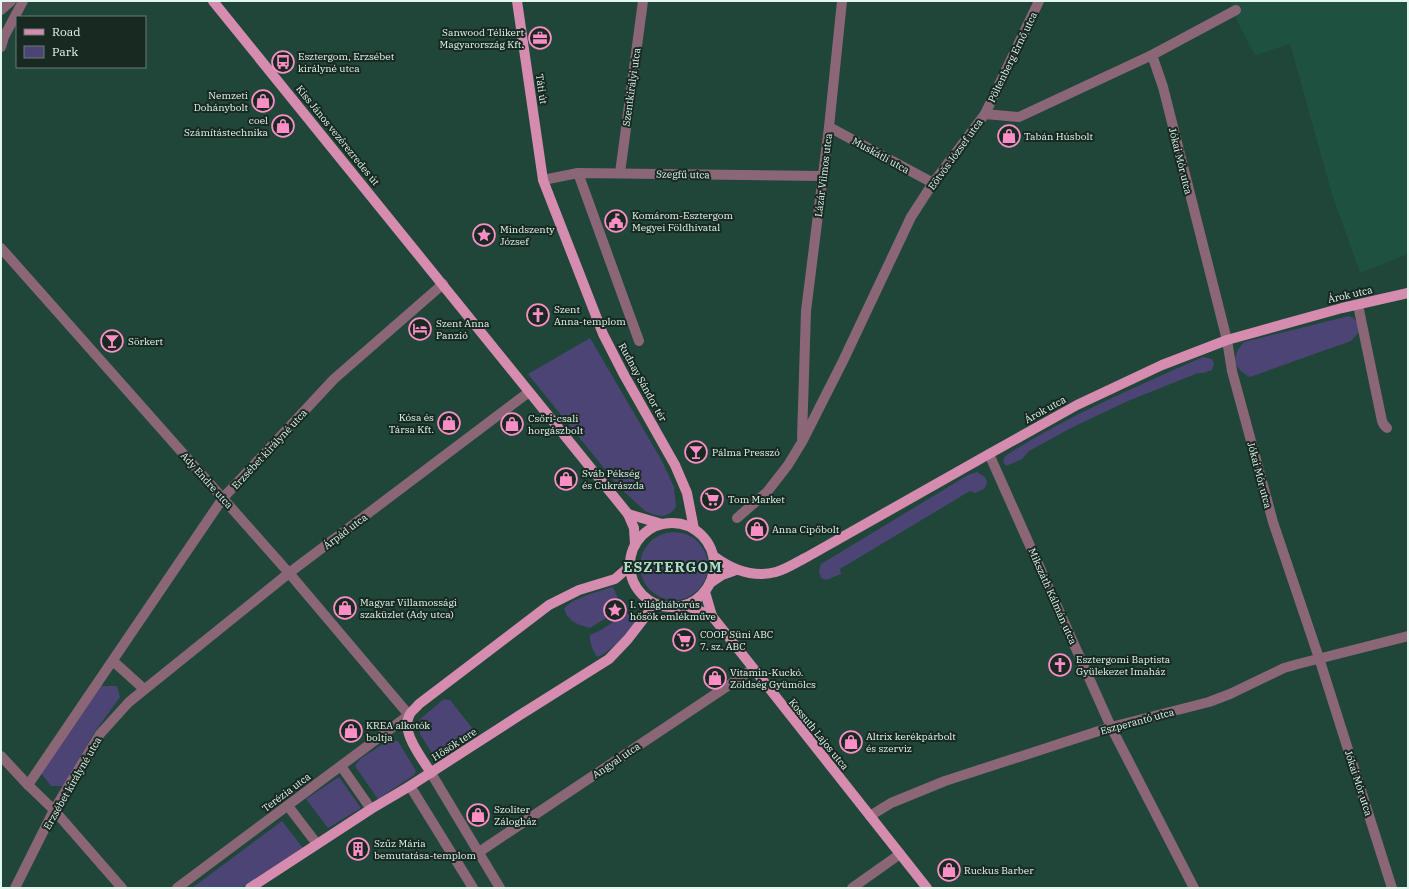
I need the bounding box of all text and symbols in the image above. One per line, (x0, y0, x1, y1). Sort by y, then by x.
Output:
street label: Pöltenberg Ernő utca (985, 9, 1040, 105)
legend (16, 16, 146, 68)
text: Road (52, 24, 81, 39)
office icon: Sanwood Télikert Magyarország Kft. (527, 25, 553, 51)
place label: Sanwood Télikert Magyarország Kft. (440, 26, 524, 51)
text: Park (52, 44, 78, 59)
street label: Szentkirályi utca (620, 46, 644, 127)
bus stop icon: Esztergom, Erzsébet királyné utca (270, 49, 296, 75)
place label: Esztergom, Erzsébet királyné utca (298, 50, 395, 75)
street label: Táti út (533, 73, 550, 105)
street label: Kiss János vezérezredes út (293, 82, 382, 188)
shop icon: Nemzeti Dohánybolt (250, 88, 276, 114)
place label: Nemzeti Dohánybolt (194, 89, 248, 114)
shop icon: coel Számítástechnika (270, 113, 296, 139)
place label: coel Számítástechnika (184, 114, 269, 139)
street label: Eötvös József utca (925, 116, 986, 192)
shop icon: Tabán Húsbolt (996, 123, 1022, 149)
street label: Jókai Mór utca (1166, 126, 1195, 196)
place label: Tabán Húsbolt (1024, 130, 1093, 143)
street label: Lázár Vilmos utca (812, 132, 835, 218)
street label: Muskátli utca (850, 134, 912, 177)
street label: Szegfű utca (656, 168, 711, 181)
public building icon: Komárom-Esztergom Megyei Földhivatal (603, 208, 629, 234)
place label: Komárom-Esztergom Megyei Földhivatal (632, 209, 733, 234)
place icon: Mindszenty József (471, 222, 497, 248)
place label: Mindszenty József (500, 223, 555, 248)
street label: Árok utca (1327, 283, 1374, 306)
church icon: Szent Anna-templom (525, 302, 551, 328)
place label: Szent Anna-templom (554, 303, 626, 328)
hotel icon: Szent Anna Panzió (407, 316, 433, 342)
place label: Szent Anna Panzió (436, 317, 490, 342)
bar icon: Sörkert (99, 328, 125, 354)
place label: Sörkert (128, 335, 164, 348)
street label: Rudnay Sándor tér (616, 341, 670, 424)
street label: Árok utca (1022, 392, 1069, 426)
street label: Erzsébet királyné utca (229, 406, 310, 492)
shop icon: Kósa és Társa Kft. (436, 410, 462, 436)
place label: Kósa és Társa Kft. (389, 411, 434, 436)
shop icon: Csőri-csali horgászbolt (499, 411, 525, 437)
place label: Csőri-csali horgászbolt (528, 412, 584, 437)
bar icon: Pálma Presszó (683, 439, 709, 465)
street label: Jókai Mór utca (1244, 440, 1275, 510)
place label: Pálma Presszó (712, 446, 780, 459)
street label: Ady Endre utca (178, 449, 236, 512)
shop icon: Sváb Pékség és Cukrászda (553, 466, 579, 492)
place label: Sváb Pékség és Cukrászda (582, 467, 645, 492)
supermarket icon: Tom Market (699, 486, 725, 512)
place label: Tom Market (728, 493, 785, 506)
street label: Árpád utca (321, 510, 370, 552)
shop icon: Anna Cipőbolt (744, 516, 770, 542)
place label: Anna Cipőbolt (772, 523, 840, 536)
street label: Mikszáth Kálmán utca (1025, 546, 1080, 647)
district label: ESZTERGOM (623, 558, 723, 576)
shop icon: Magyar Villamossági szaküzlet (Ady utca) (332, 595, 358, 621)
place label: Magyar Villamossági szaküzlet (Ady utca) (360, 596, 457, 621)
place icon: I. világháborús hősök emlékműve (602, 597, 628, 623)
place label: I. világháborús hősök emlékműve (630, 598, 716, 623)
supermarket icon: COOP Süni ABC 7. sz. ABC (671, 627, 697, 653)
place label: COOP Süni ABC 7. sz. ABC (700, 628, 773, 653)
church icon: Esztergomi Baptista Gyülekezet Imaház (1047, 652, 1073, 678)
place label: Esztergomi Baptista Gyülekezet Imaház (1076, 653, 1171, 678)
shop icon: Vitamin-Kuckó. Zöldség Gyümölcs (702, 665, 728, 691)
place label: Vitamin-Kuckó. Zöldség Gyümölcs (730, 666, 816, 691)
street label: Kossuth Lajos utca (786, 696, 852, 773)
street label: Eszperantó utca (1099, 705, 1176, 738)
shop icon: KREA alkotók boltja (338, 718, 364, 744)
place label: KREA alkotók boltja (366, 719, 430, 744)
street label: Hősök tere (429, 725, 479, 764)
shop icon: Altrix kerékpárbolt és szerviz (838, 729, 864, 755)
place label: Altrix kerékpárbolt és szerviz (866, 730, 956, 755)
street label: Erzsébet királyné utca (41, 734, 105, 832)
street label: Angyal utca (590, 739, 643, 781)
street label: Jókai Mór utca (1342, 749, 1375, 818)
street label: Terézia utca (259, 770, 314, 815)
shop icon: Szoliter Zálogház (465, 802, 491, 828)
place label: Szoliter Zálogház (494, 803, 537, 828)
building icon: Szűz Mária bemutatása-templom (345, 836, 371, 862)
place label: Szűz Mária bemutatása-templom (374, 837, 476, 862)
shop icon: Ruckus Barber (936, 857, 962, 883)
place label: Ruckus Barber (964, 864, 1034, 877)

